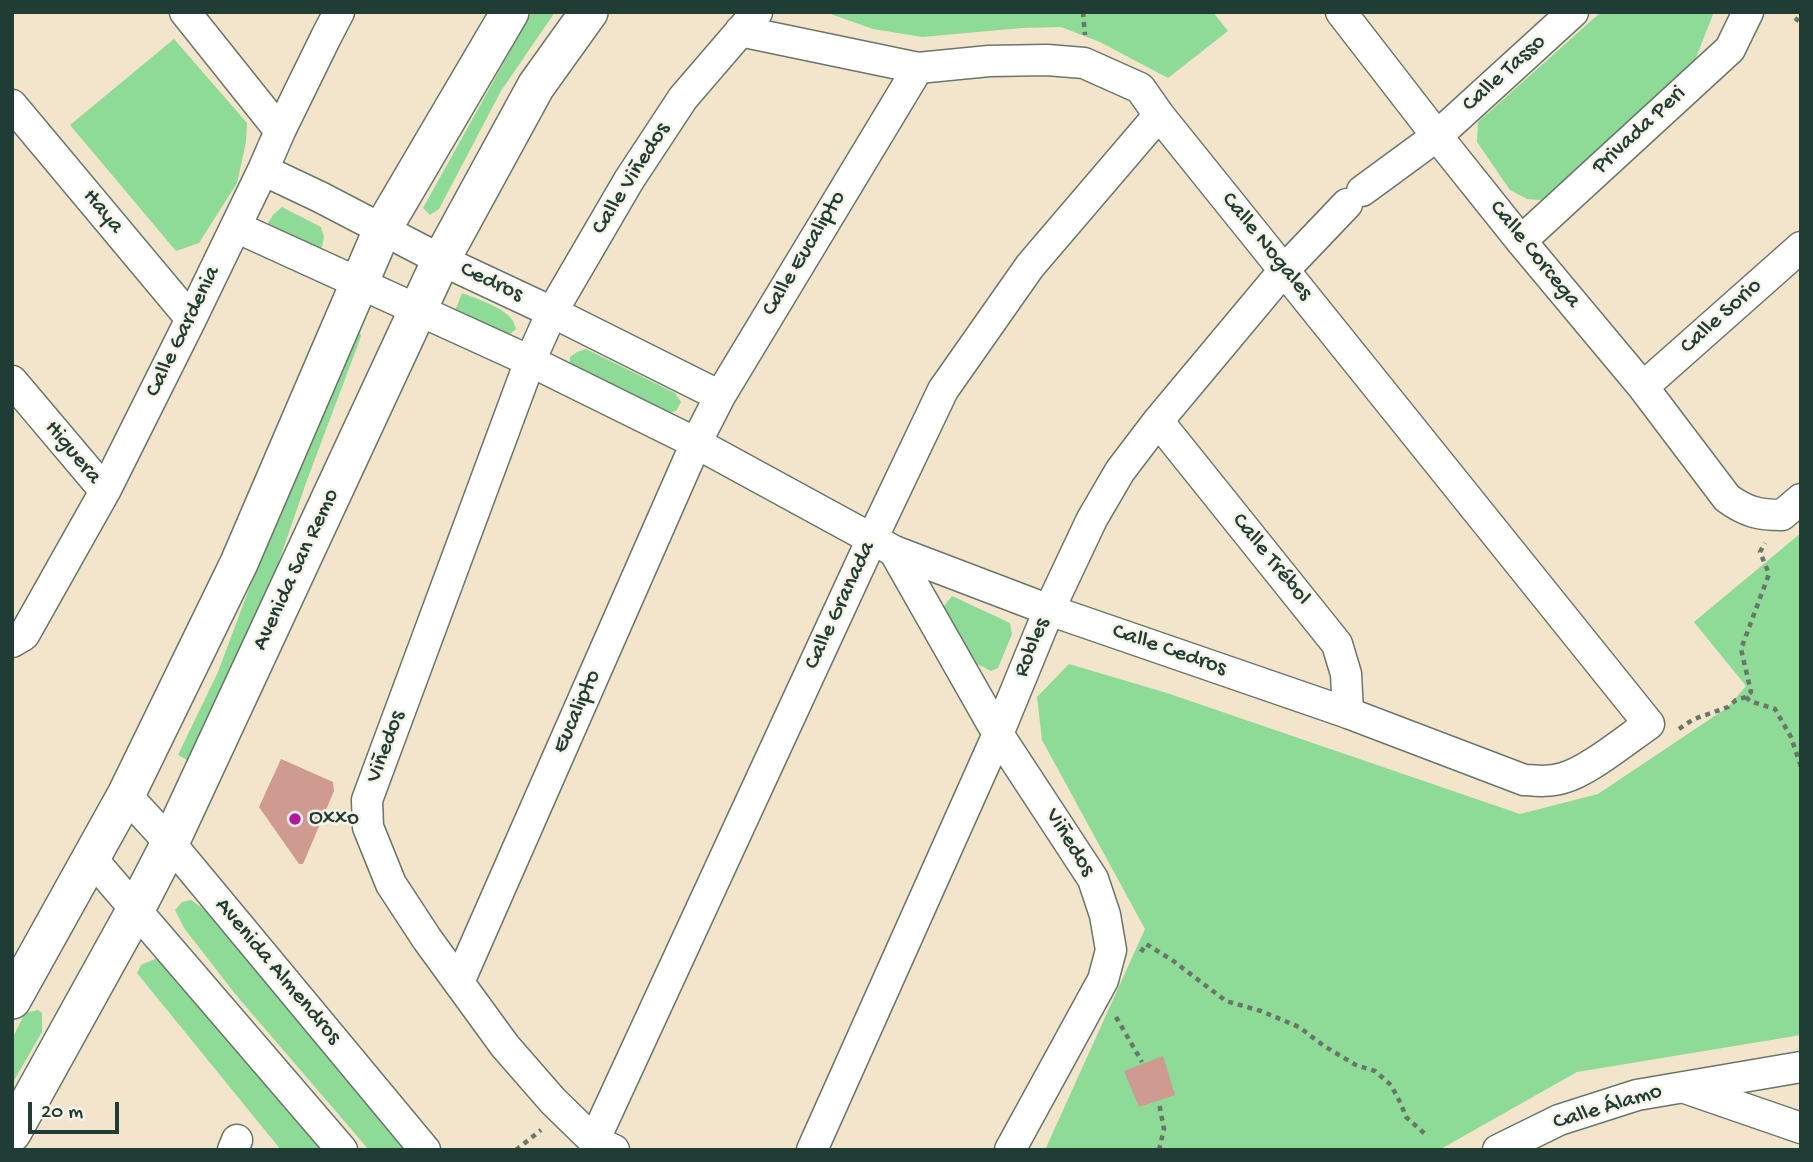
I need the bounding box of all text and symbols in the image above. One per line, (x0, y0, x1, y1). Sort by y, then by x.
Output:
street label: Calle Tasso (1457, 29, 1553, 119)
street label: Privada Peri (1587, 81, 1693, 181)
street label: Calle Viñedos (587, 118, 677, 240)
street label: Haya (75, 184, 129, 240)
street label: Calle Eucalipto (757, 186, 853, 322)
street label: Calle Nogales (1214, 187, 1318, 307)
street label: Calle Corcega (1482, 196, 1586, 314)
street label: Cedros (455, 256, 527, 310)
street label: Calle Gardenia (140, 262, 228, 402)
street label: Calle Sorio (1675, 273, 1769, 361)
street label: Higuera (37, 415, 107, 491)
street label: Avenida San Remo (247, 485, 347, 655)
street label: Calle Trébol (1224, 508, 1316, 612)
street label: Calle Granada (799, 538, 883, 674)
street label: Robles (1009, 614, 1057, 682)
street label: Calle Cedros (1108, 619, 1230, 683)
street label: Eucalipto (547, 666, 609, 758)
street label: Viñedos (361, 707, 413, 787)
street label: Viñedos (1038, 804, 1100, 882)
place label: Oxxo (309, 805, 359, 833)
marker: Oxxo (287, 811, 303, 827)
street label: Avenida Almendros (208, 893, 346, 1051)
street label: Calle Álamo (1550, 1078, 1666, 1138)
scale bar (32, 1088, 122, 1132)
text: 20 m (41, 1101, 83, 1126)

